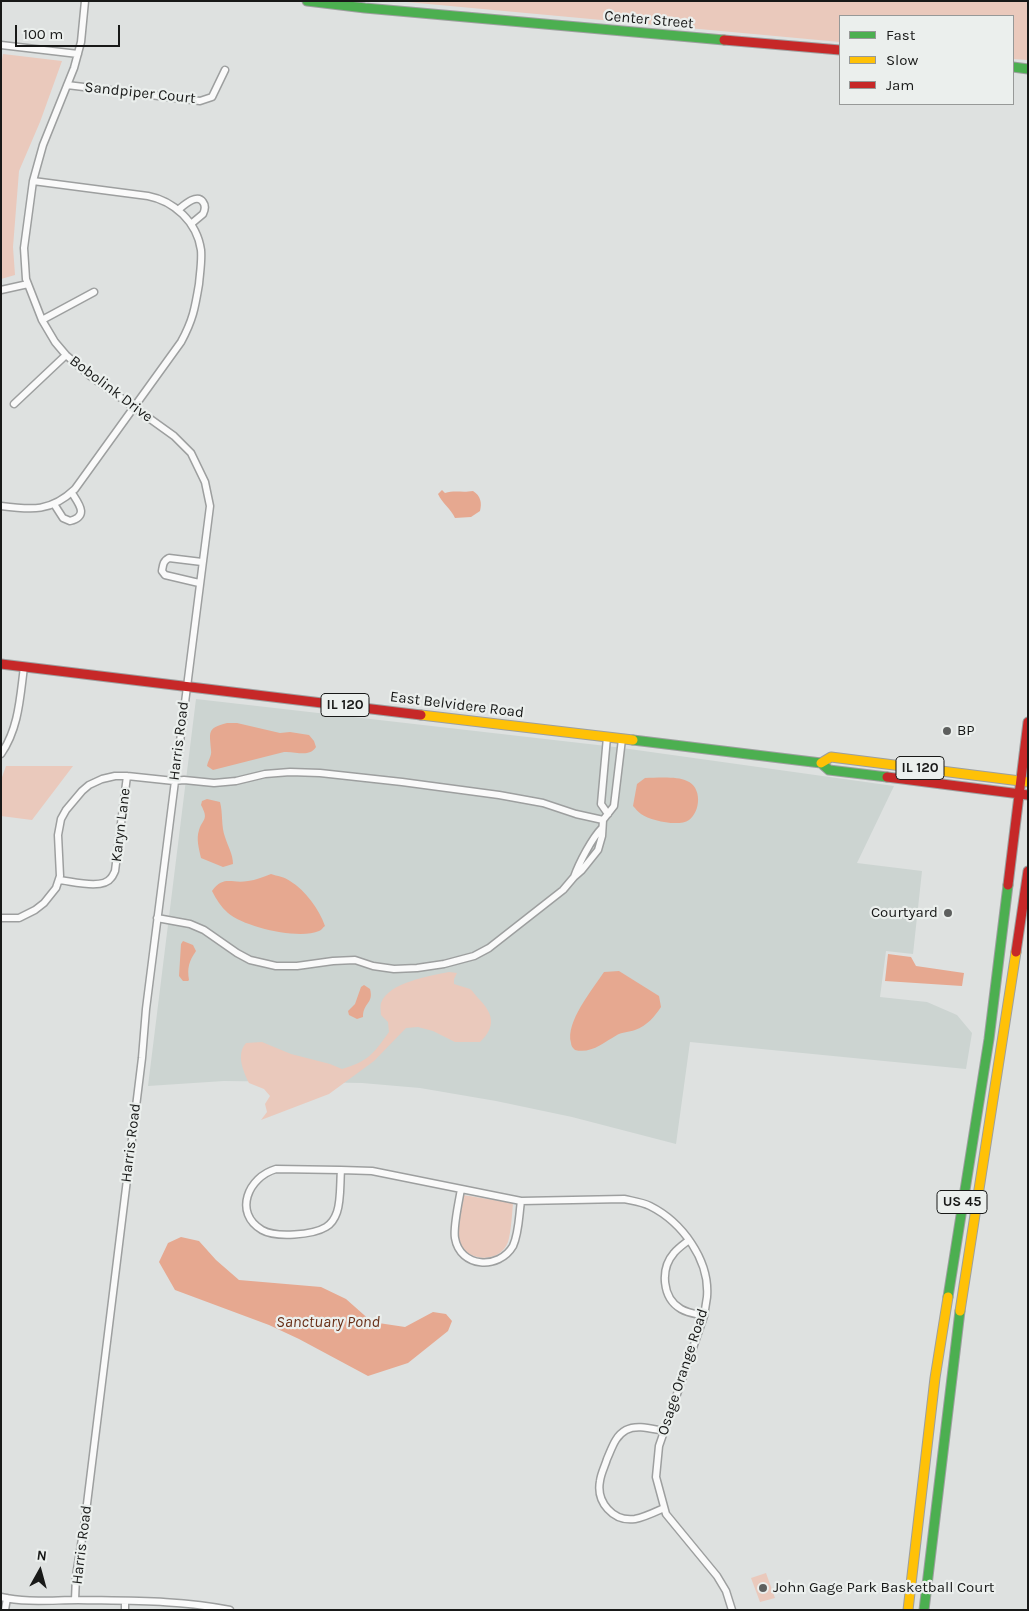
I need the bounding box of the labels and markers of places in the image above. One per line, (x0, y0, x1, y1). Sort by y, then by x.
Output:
place label: BP (957, 722, 975, 740)
marker: BP (941, 725, 953, 737)
place label: Courtyard (871, 904, 938, 922)
marker: Courtyard (942, 907, 954, 919)
place label: John Gage Park Basketball Court (773, 1579, 994, 1597)
marker: John Gage Park Basketball Court (757, 1582, 769, 1594)

